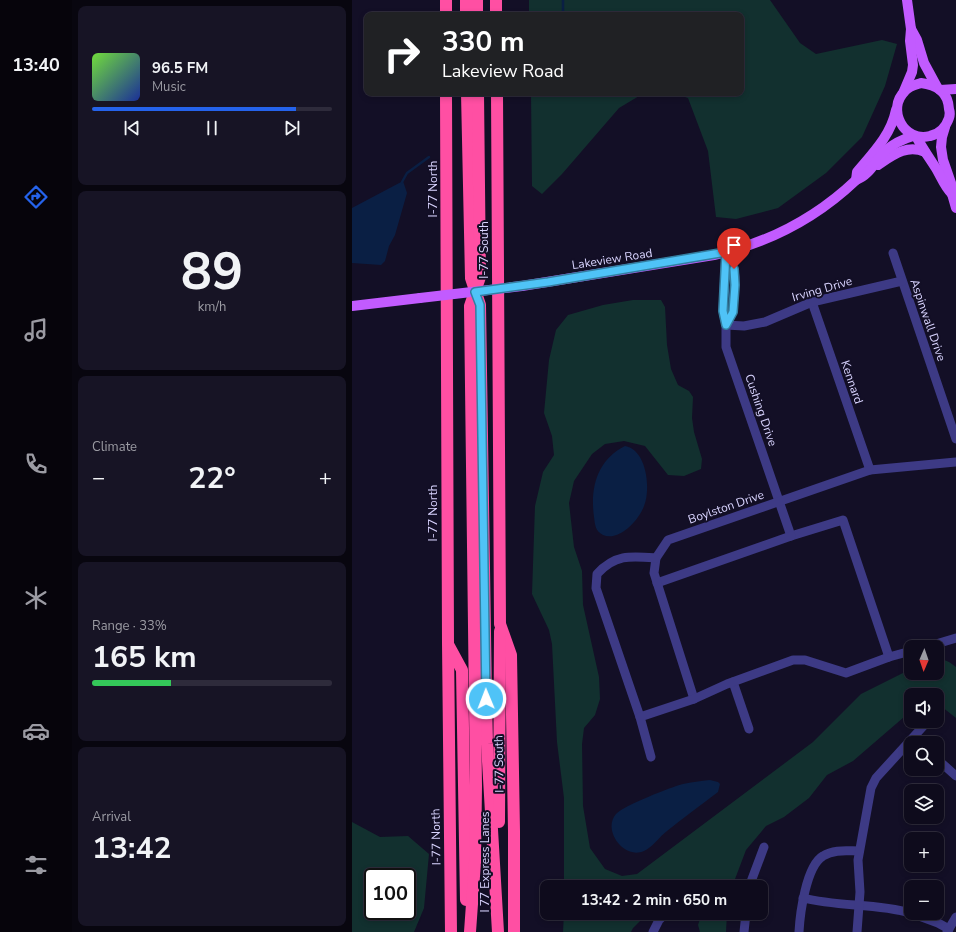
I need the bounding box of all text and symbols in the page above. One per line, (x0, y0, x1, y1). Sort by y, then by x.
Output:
text: 330 m (442, 23, 525, 61)
icon: right (376, 28, 428, 80)
text: 13:40 (12, 53, 60, 77)
text: 96.5 FM (152, 58, 208, 78)
text: Lakeview Road (442, 59, 564, 83)
text: Music (152, 78, 186, 96)
icon: previous (121, 117, 143, 139)
icon: pause (201, 117, 223, 139)
icon: next (281, 117, 303, 139)
street label: I-77 North (425, 161, 441, 217)
icon: directions (22, 183, 50, 211)
street label: I-77 South (476, 221, 492, 279)
pin (717, 228, 751, 269)
icon: arrive (723, 234, 745, 256)
text: 89 (181, 236, 243, 307)
street label: Lakeview Road (571, 245, 653, 273)
street label: Irving Drive (790, 273, 854, 305)
street label: Aspinwall Drive (906, 277, 950, 363)
text: km/h (198, 298, 226, 316)
icon: music (22, 316, 50, 344)
street label: Kennard (837, 358, 867, 406)
street label: Cushing Drive (741, 372, 781, 448)
text: Climate (92, 438, 137, 456)
icon: phone (22, 450, 50, 478)
text: 22° (188, 458, 236, 499)
text: − (92, 463, 105, 493)
text: + (319, 463, 332, 493)
street label: I-77 North (425, 485, 441, 541)
street label: Boylston Drive (686, 487, 766, 527)
icon: climate (22, 584, 50, 612)
text: Range · 33% (92, 617, 167, 635)
text: 165 km (92, 637, 197, 678)
north arrow (904, 640, 944, 680)
map controls (904, 640, 944, 920)
position arrow (465, 678, 507, 720)
button: sound (904, 688, 944, 728)
icon: car (22, 717, 50, 745)
street label: I-77 South (490, 735, 508, 793)
button: search (904, 736, 944, 776)
button: layers (904, 784, 944, 824)
text: Arrival (92, 808, 131, 826)
street label: I-77 North (428, 808, 444, 866)
street label: I 77 Express Lanes (477, 811, 493, 913)
text: 13:42 (92, 828, 171, 869)
button: + (904, 832, 944, 872)
icon: filters (22, 851, 50, 879)
speed limit sign: 100 (364, 868, 416, 920)
button: − (904, 880, 944, 920)
text: 13:42 · 2 min · 650 m (581, 890, 727, 910)

